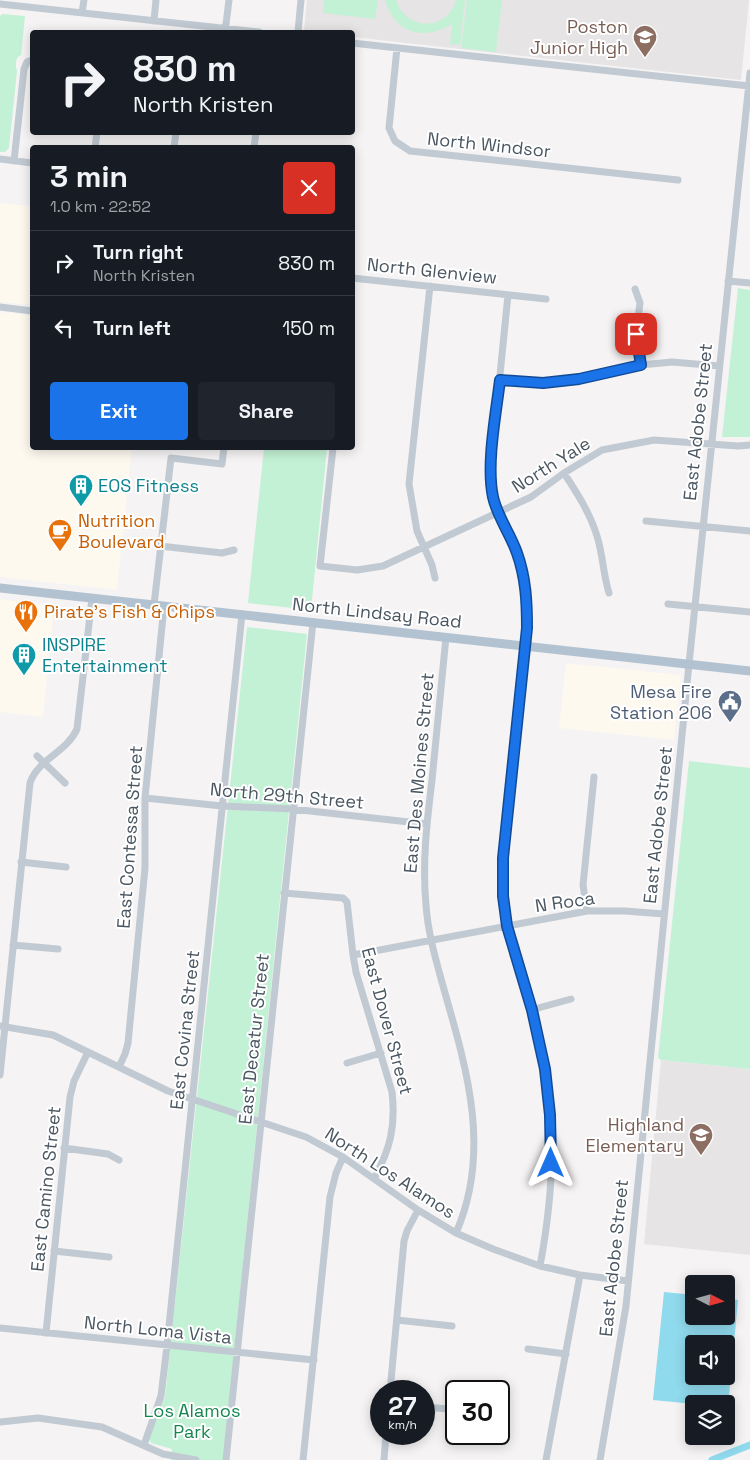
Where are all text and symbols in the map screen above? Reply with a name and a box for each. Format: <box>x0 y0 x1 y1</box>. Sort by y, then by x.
place label: Poston Junior High <box>530 15 628 59</box>
school or university icon: Poston Junior High <box>632 24 658 58</box>
text: 830 m <box>133 47 237 91</box>
icon: right <box>50 50 115 115</box>
text: North Kristen <box>133 90 273 118</box>
street label: North Windsor <box>426 127 552 162</box>
text: 3 min <box>50 157 128 196</box>
button: close <box>283 162 335 214</box>
text: 1.0 km · 22:52 <box>50 196 151 217</box>
text: Turn right <box>93 240 183 265</box>
icon: right <box>50 249 78 277</box>
text: 830 m <box>278 251 335 276</box>
street label: North Glenview <box>366 252 498 289</box>
text: North Kristen <box>93 265 195 286</box>
pin <box>615 313 657 355</box>
icon: left <box>50 314 78 342</box>
text: Turn left <box>93 316 171 341</box>
text: 150 m <box>282 316 335 341</box>
icon: arrive <box>622 320 650 348</box>
street label: East Adobe Street <box>678 342 717 502</box>
button: Exit <box>50 382 188 440</box>
button: Share <box>198 382 335 440</box>
street label: North Yale <box>507 431 594 498</box>
building icon: EOS Fitness <box>68 473 94 507</box>
place label: EOS Fitness <box>98 474 199 497</box>
place label: Nutrition Boulevard <box>78 509 165 553</box>
cafe icon: Nutrition Boulevard <box>47 518 73 552</box>
street label: North Lindsay Road <box>291 592 463 633</box>
restaurant icon: Pirate's Fish & Chips <box>13 599 39 633</box>
place label: Pirate's Fish & Chips <box>44 600 215 623</box>
place label: INSPIRE Entertainment <box>42 633 168 677</box>
building icon: INSPIRE Entertainment <box>11 642 37 676</box>
street label: East Des Moines Street <box>398 672 439 874</box>
place label: Mesa Fire Station 206 <box>610 680 712 724</box>
public building icon: Mesa Fire Station 206 <box>717 689 743 723</box>
street label: East Contessa Street <box>112 745 147 929</box>
street label: East Adobe Street <box>638 745 677 905</box>
street label: North 29th Street <box>209 777 365 814</box>
street label: N Roca <box>534 886 596 917</box>
street label: East Dover Street <box>357 945 418 1097</box>
street label: East Covina Street <box>165 949 204 1111</box>
street label: East Decatur Street <box>233 952 274 1125</box>
street label: East Camino Street <box>25 1105 66 1273</box>
place label: Highland Elementary <box>586 1113 684 1157</box>
street label: North Los Alamos <box>321 1122 460 1223</box>
school or university icon: Highland Elementary <box>688 1122 714 1156</box>
position arrow <box>524 1136 576 1188</box>
street label: East Adobe Street <box>594 1178 633 1338</box>
north arrow <box>685 1275 735 1325</box>
map controls <box>685 1275 735 1445</box>
street label: North Loma Vista <box>83 1310 233 1349</box>
button: sound <box>685 1335 735 1385</box>
speed limit sign: 30 <box>445 1380 510 1445</box>
text: 27 <box>388 1390 417 1422</box>
button: layers <box>685 1395 735 1445</box>
park label: Los Alamos Park <box>144 1399 240 1443</box>
text: km/h <box>388 1417 417 1433</box>

